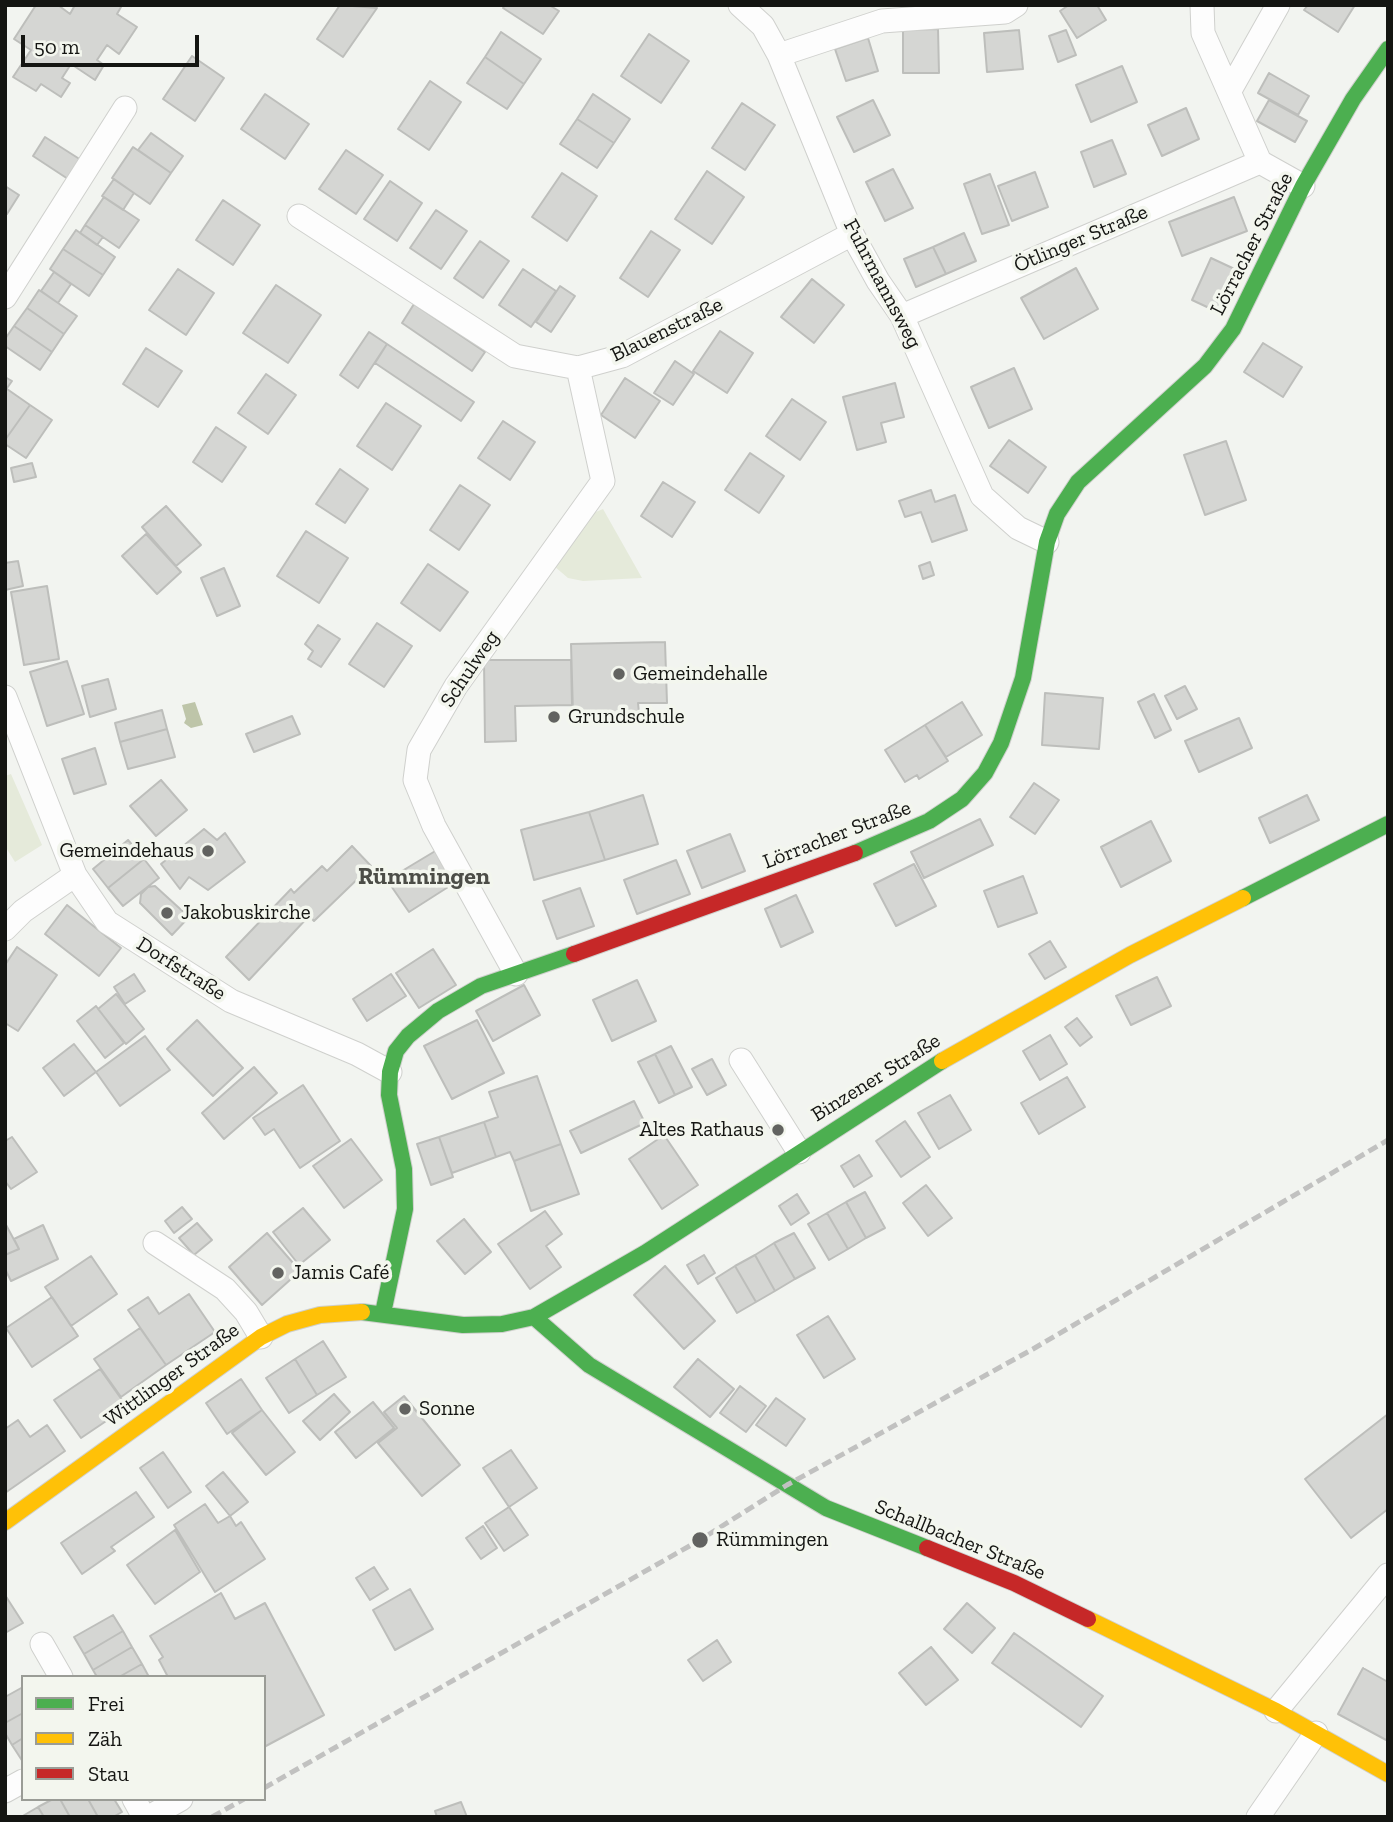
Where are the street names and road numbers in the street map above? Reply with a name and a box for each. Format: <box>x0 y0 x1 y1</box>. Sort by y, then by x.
street label: Lörracher Straße <box>1205 169 1299 319</box>
street label: Ötlinger Straße <box>1010 199 1152 279</box>
street label: Fuhrmannsweg <box>837 215 927 353</box>
street label: Blauenstraße <box>607 292 727 368</box>
street label: Schulweg <box>435 626 505 712</box>
street label: Lörracher Straße <box>759 795 915 875</box>
street label: Dorfstraße <box>132 932 230 1006</box>
street label: Binzener Straße <box>807 1028 945 1128</box>
street label: Wittlinger Straße <box>100 1318 244 1432</box>
street label: Schallbacher Straße <box>871 1494 1049 1586</box>

